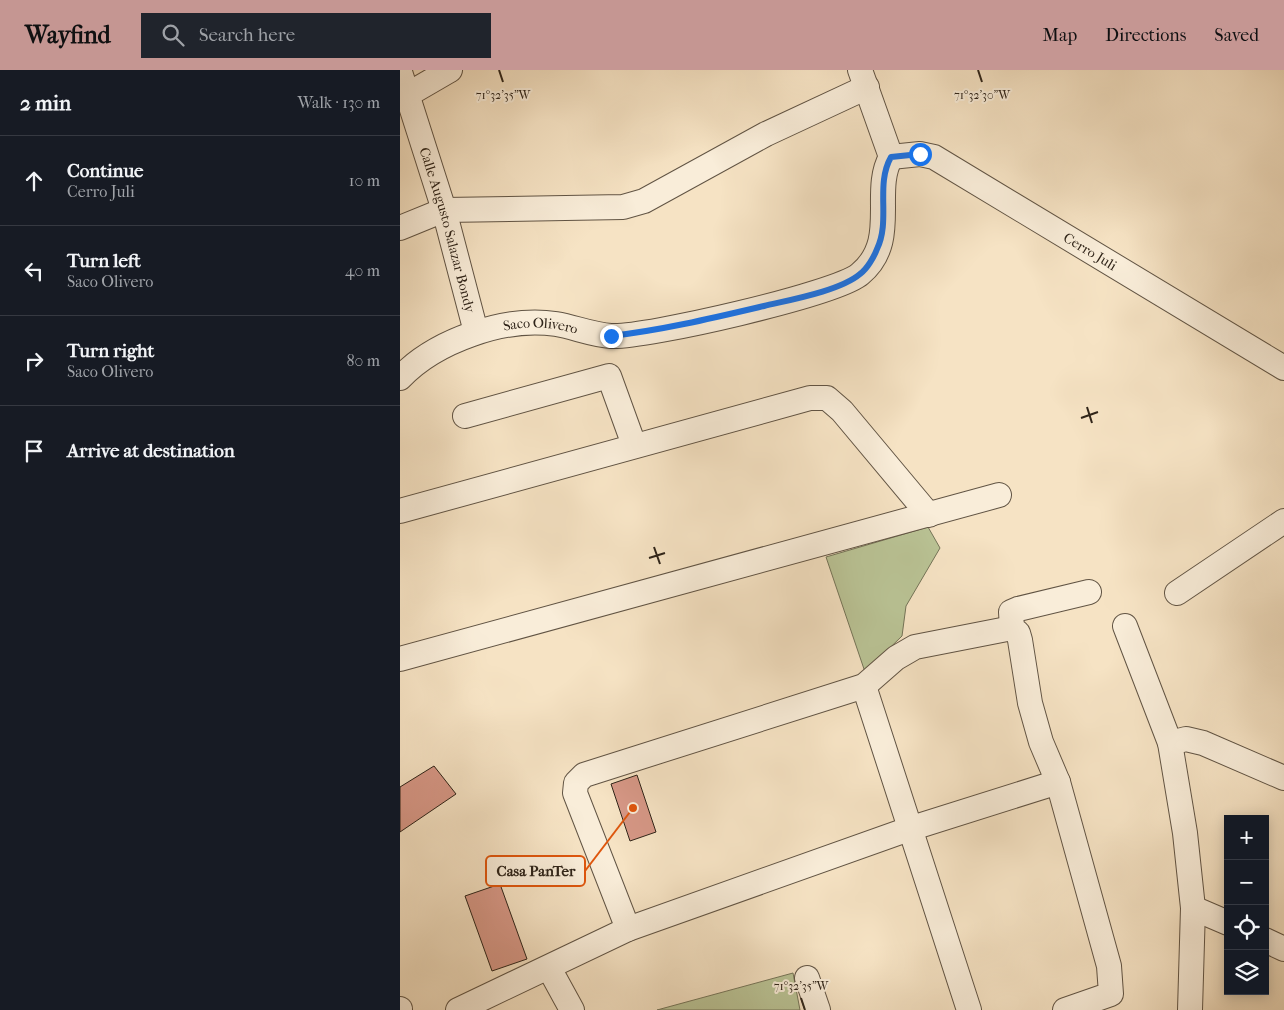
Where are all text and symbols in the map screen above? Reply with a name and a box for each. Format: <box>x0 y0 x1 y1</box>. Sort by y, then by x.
search box <box>141 13 491 58</box>
text: Wayfind <box>25 21 111 49</box>
icon: search <box>159 21 187 49</box>
text: Search here <box>199 24 295 46</box>
text: Map <box>1043 25 1077 46</box>
text: Directions <box>1105 25 1186 46</box>
text: Saved <box>1214 25 1259 46</box>
text: 71°32'35"W <box>476 88 532 102</box>
text: 71°32'30"W <box>954 88 1011 102</box>
text: 2 min <box>20 91 71 115</box>
text: Walk · 130 m <box>297 93 380 112</box>
route start <box>909 143 932 166</box>
street label: Calle Augusto Salazar Bondy <box>416 145 479 315</box>
text: Continue <box>67 160 143 182</box>
icon: ahead <box>20 167 48 195</box>
text: 10 m <box>349 171 380 190</box>
text: Cerro Juli <box>67 182 135 201</box>
street label: Cerro Juli <box>1061 229 1120 274</box>
text: Turn left <box>67 250 141 272</box>
icon: left <box>20 257 48 285</box>
text: 40 m <box>345 261 380 280</box>
text: Saco Olivero <box>67 272 153 291</box>
street label: Saco Olivero <box>502 314 580 337</box>
route end <box>600 325 623 348</box>
text: Turn right <box>67 340 154 362</box>
icon: right <box>20 347 48 375</box>
text: 80 m <box>346 351 380 370</box>
text: Saco Olivero <box>67 362 153 381</box>
icon: arrive <box>20 437 48 465</box>
text: Arrive at destination <box>67 440 235 462</box>
map controls <box>1224 815 1269 995</box>
button: + <box>1224 815 1269 860</box>
callout: Casa PanTer <box>486 856 585 886</box>
button: − <box>1224 860 1269 905</box>
text: Casa PanTer <box>497 862 576 880</box>
button: locate <box>1224 905 1269 950</box>
button: layers <box>1224 950 1269 995</box>
text: 71°32'35"W <box>774 979 830 993</box>

